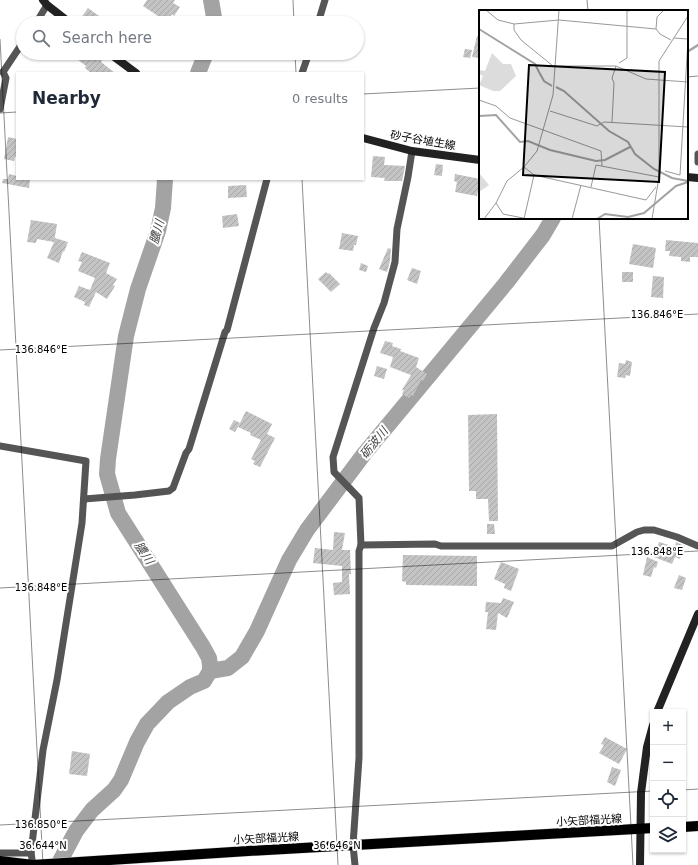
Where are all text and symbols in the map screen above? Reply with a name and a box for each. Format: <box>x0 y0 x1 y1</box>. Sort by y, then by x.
inset map <box>479 10 688 219</box>
search box <box>16 16 364 60</box>
icon: search <box>30 27 52 49</box>
text: Search here <box>62 29 152 47</box>
text: Nearby <box>32 88 101 108</box>
text: 0 results <box>292 91 348 106</box>
street label: 砂子谷埴生線 <box>389 128 457 153</box>
water label: 膿川 <box>147 217 168 245</box>
text: 136.846°E <box>631 309 683 320</box>
text: 136.846°E <box>15 344 67 355</box>
water label: 砺波川 <box>357 423 392 461</box>
water label: 膿川 <box>132 539 157 569</box>
text: 136.848°E <box>631 546 683 557</box>
text: 136.848°E <box>15 582 67 593</box>
map controls <box>650 709 686 853</box>
button: + <box>650 709 686 745</box>
button: − <box>650 745 686 781</box>
button: locate <box>650 781 686 817</box>
street label: 小矢部福光線 <box>556 812 622 829</box>
button: layers <box>650 817 686 853</box>
text: 136.850°E <box>15 819 67 830</box>
street label: 小矢部福光線 <box>233 830 299 847</box>
text: 36.644°N <box>19 840 67 851</box>
text: 36.646°N <box>313 840 361 851</box>

